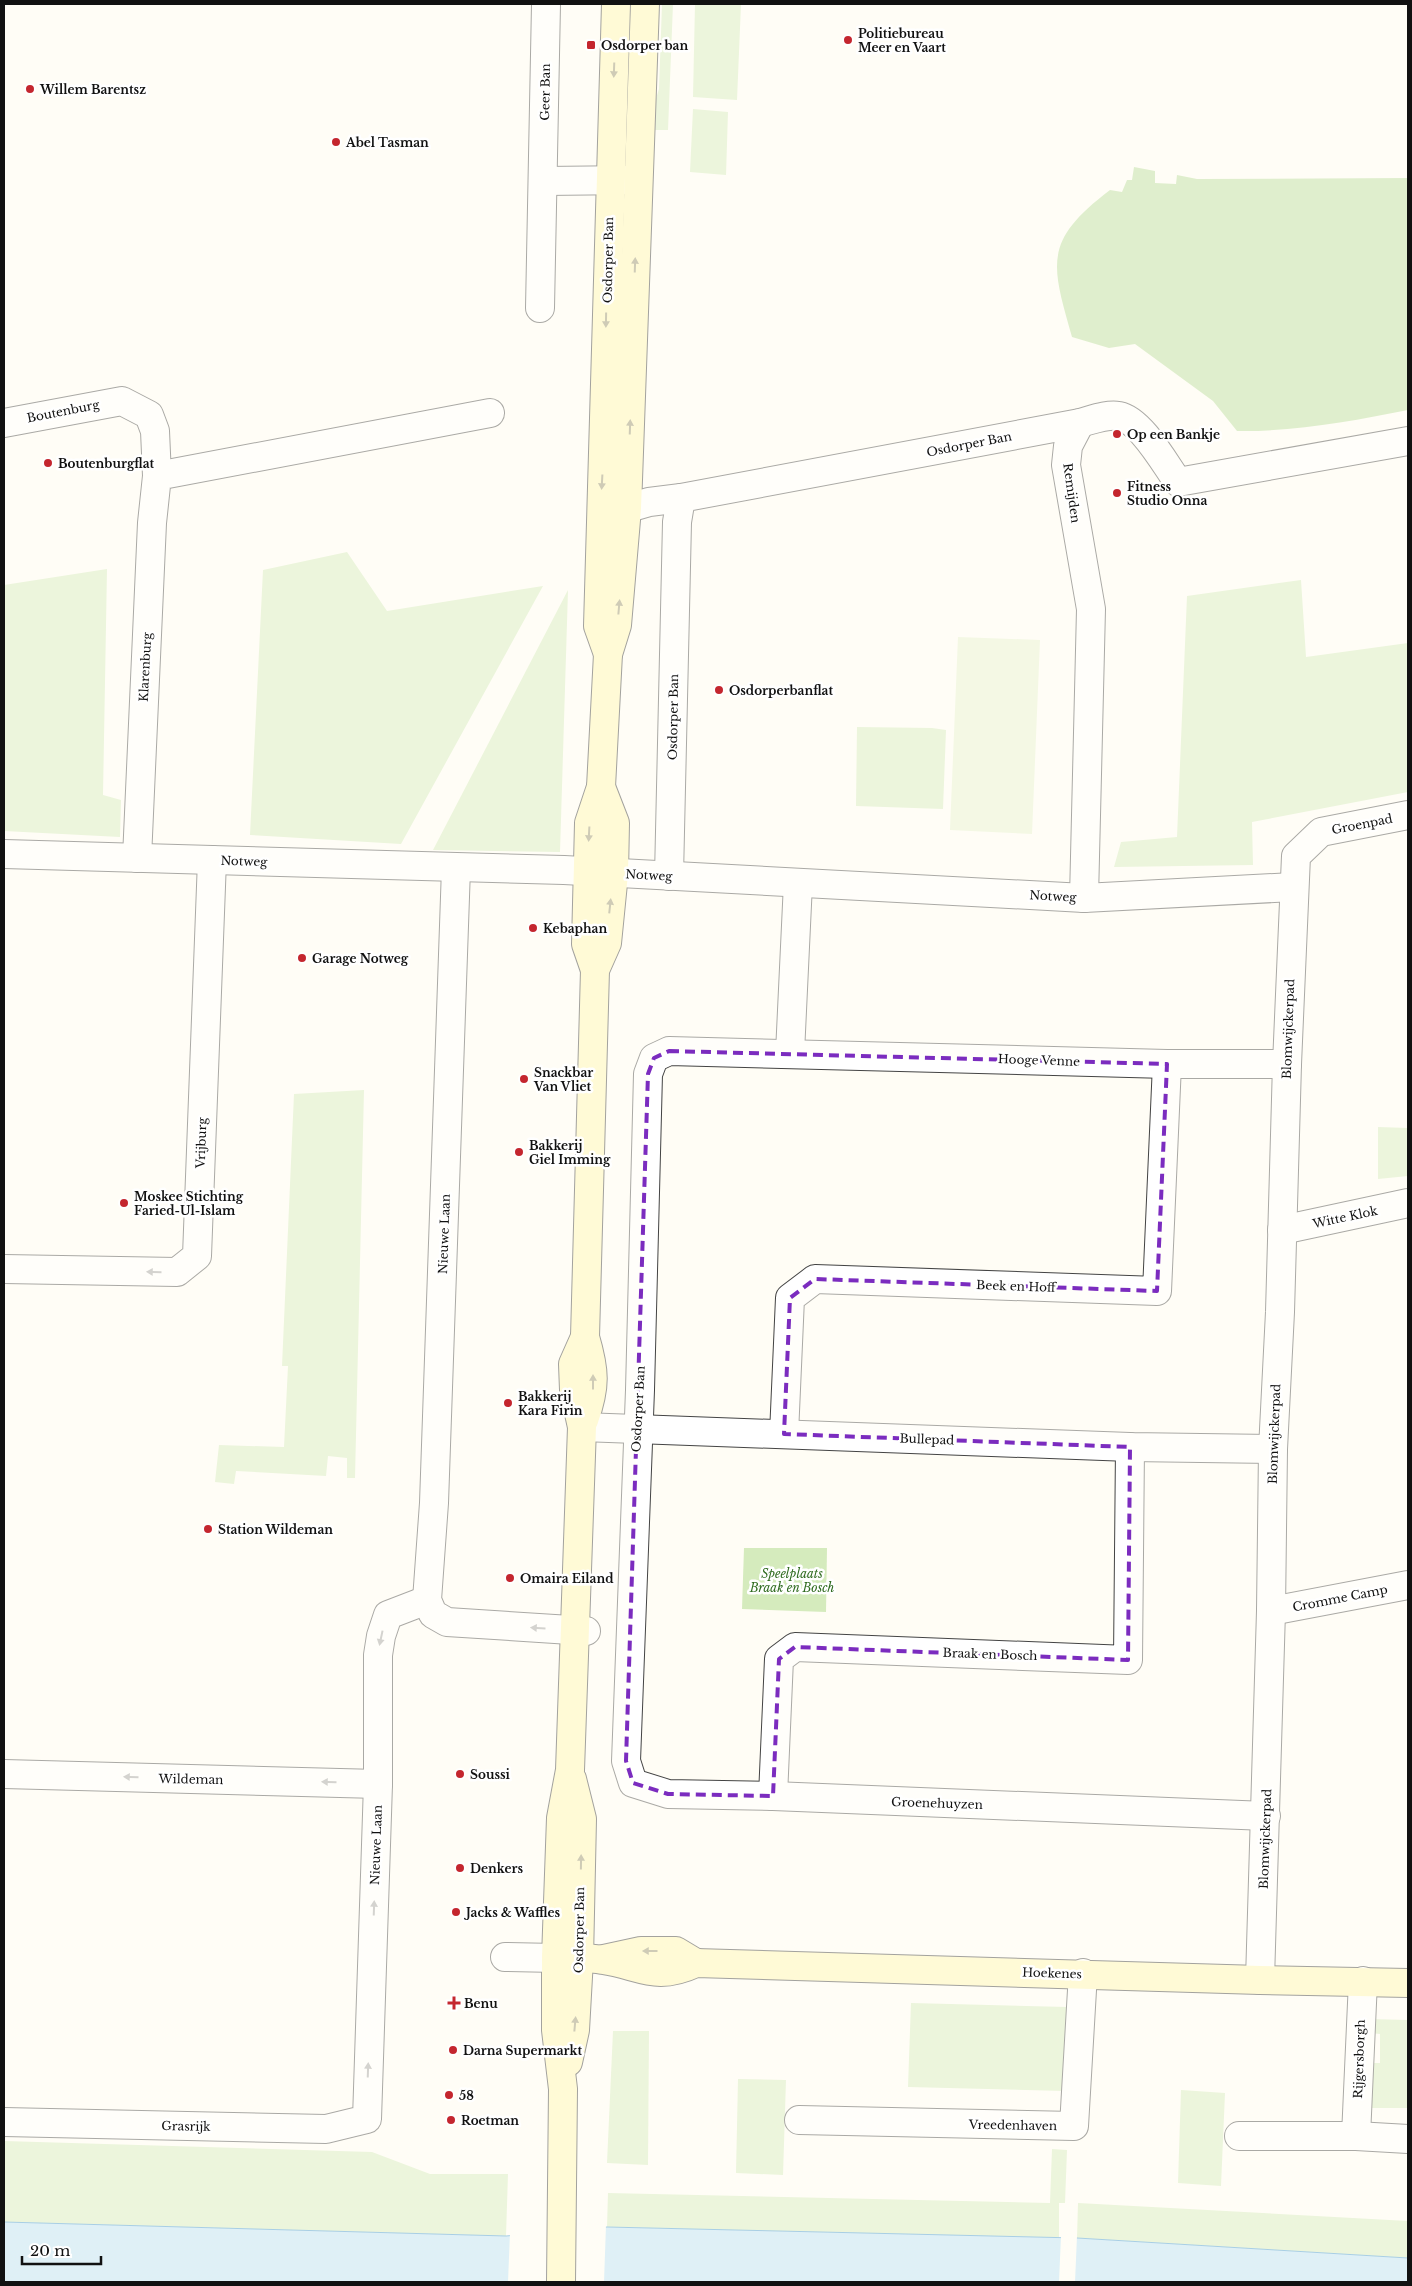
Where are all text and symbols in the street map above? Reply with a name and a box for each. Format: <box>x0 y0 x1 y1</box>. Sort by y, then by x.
place label: Politiebureau Meer en Vaart <box>858 26 946 55</box>
marker: Politiebureau Meer en Vaart <box>842 34 854 46</box>
place label: Osdorper ban <box>601 38 688 53</box>
marker: Osdorper ban <box>585 39 597 51</box>
one-way arrow <box>609 62 617 78</box>
street label: Geer Ban <box>537 63 553 121</box>
place label: Willem Barentsz <box>39 82 146 97</box>
marker: Willem Barentsz <box>24 83 36 95</box>
place label: Abel Tasman <box>345 135 429 150</box>
marker: Abel Tasman <box>330 136 342 148</box>
street label: Osdorper Ban <box>600 217 616 303</box>
one-way arrow <box>631 256 639 272</box>
one-way arrow <box>602 312 610 328</box>
street label: Boutenburg <box>25 396 101 425</box>
one-way arrow <box>626 419 634 435</box>
place label: Op een Bankje <box>1127 427 1220 442</box>
street label: Osdorper Ban <box>925 428 1013 460</box>
marker: Op een Bankje <box>1111 428 1123 440</box>
place label: Boutenburgflat <box>58 456 155 471</box>
marker: Boutenburgflat <box>42 457 54 469</box>
street label: Remijden <box>1060 462 1084 524</box>
one-way arrow <box>597 475 605 491</box>
place label: Fitness Studio Onna <box>1127 479 1208 508</box>
marker: Fitness Studio Onna <box>1111 487 1123 499</box>
one-way arrow <box>615 598 623 614</box>
street label: Klarenburg <box>136 631 154 702</box>
street label: Osdorper Ban <box>665 674 681 760</box>
place label: Osdorperbanflat <box>729 683 834 698</box>
marker: Osdorperbanflat <box>713 684 725 696</box>
street label: Groenpad <box>1330 811 1394 837</box>
one-way arrow <box>584 826 592 842</box>
street label: Notweg <box>220 853 269 869</box>
street label: Notweg <box>625 866 674 884</box>
street label: Notweg <box>1029 887 1078 905</box>
one-way arrow <box>606 898 614 914</box>
place label: Kebaphan <box>543 921 607 936</box>
marker: Kebaphan <box>527 922 539 934</box>
place label: Garage Notweg <box>312 951 409 966</box>
marker: Garage Notweg <box>296 952 308 964</box>
street label: Blomwijckerpad <box>1279 979 1297 1079</box>
street label: Hooge Venne <box>998 1051 1080 1069</box>
place label: Snackbar Van Vliet <box>533 1065 593 1094</box>
marker: Snackbar Van Vliet <box>518 1073 530 1085</box>
street label: Vrijburg <box>193 1116 209 1170</box>
place label: Bakkerij Giel Imming <box>529 1138 611 1167</box>
marker: Bakkerij Giel Imming <box>513 1146 525 1158</box>
place label: Moskee Stichting Faried-Ul-Islam <box>134 1189 244 1218</box>
street label: Nieuwe Laan <box>435 1194 453 1274</box>
marker: Moskee Stichting Faried-Ul-Islam <box>118 1197 130 1209</box>
street label: Witte Klok <box>1310 1203 1379 1231</box>
one-way arrow <box>146 1268 162 1276</box>
street label: Beek en Hoff <box>976 1277 1057 1295</box>
street label: Osdorper Ban <box>628 1365 648 1453</box>
one-way arrow <box>589 1374 597 1390</box>
street label: Blomwijckerpad <box>1265 1384 1283 1484</box>
place label: Bakkerij Kara Firin <box>518 1389 583 1418</box>
marker: Bakkerij Kara Firin <box>502 1397 514 1409</box>
street label: Bullepad <box>899 1431 955 1447</box>
place label: Station Wildeman <box>218 1522 333 1537</box>
marker: Station Wildeman <box>202 1523 214 1535</box>
park label: Speelplaats Braak en Bosch <box>749 1566 835 1595</box>
place label: Omaira Eiland <box>520 1571 614 1586</box>
marker: Omaira Eiland <box>504 1572 516 1584</box>
street label: Cromme Camp <box>1291 1581 1389 1615</box>
one-way arrow <box>529 1624 545 1632</box>
one-way arrow <box>377 1630 385 1645</box>
street label: Braak en Bosch <box>942 1645 1038 1663</box>
place label: Soussi <box>470 1767 511 1782</box>
marker: Soussi <box>454 1768 466 1780</box>
street label: Wildeman <box>157 1771 224 1787</box>
one-way arrow <box>123 1773 139 1781</box>
one-way arrow <box>321 1778 337 1786</box>
street label: Blomwijckerpad <box>1256 1789 1274 1889</box>
street label: Groenehuyzen <box>891 1794 983 1812</box>
street label: Nieuwe Laan <box>367 1805 385 1885</box>
one-way arrow <box>577 1854 585 1870</box>
place label: Denkers <box>470 1861 523 1876</box>
marker: Denkers <box>454 1862 466 1874</box>
street label: Osdorper Ban <box>571 1887 587 1973</box>
one-way arrow <box>370 1900 378 1916</box>
place label: Jacks & Waffles <box>463 1905 561 1920</box>
marker: Jacks & Waffles <box>450 1906 462 1918</box>
one-way arrow <box>642 1947 658 1955</box>
street label: Hoekenes <box>1022 1964 1082 1982</box>
place label: Benu <box>464 1996 498 2011</box>
marker: Benu <box>448 1997 460 2009</box>
one-way arrow <box>571 2016 579 2032</box>
street label: Rijgersborgh <box>1350 2019 1368 2099</box>
place label: Darna Supermarkt <box>463 2043 582 2058</box>
marker: Darna Supermarkt <box>447 2044 459 2056</box>
one-way arrow <box>365 2062 373 2078</box>
place label: 58 <box>459 2088 474 2103</box>
marker: 58 <box>443 2089 455 2101</box>
place label: Roetman <box>461 2113 519 2128</box>
marker: Roetman <box>445 2114 457 2126</box>
street label: Vreedenhaven <box>968 2117 1057 2133</box>
street label: Grasrijk <box>161 2118 211 2134</box>
scale bar <box>22 2234 101 2266</box>
text: 20 m <box>30 2241 70 2260</box>

